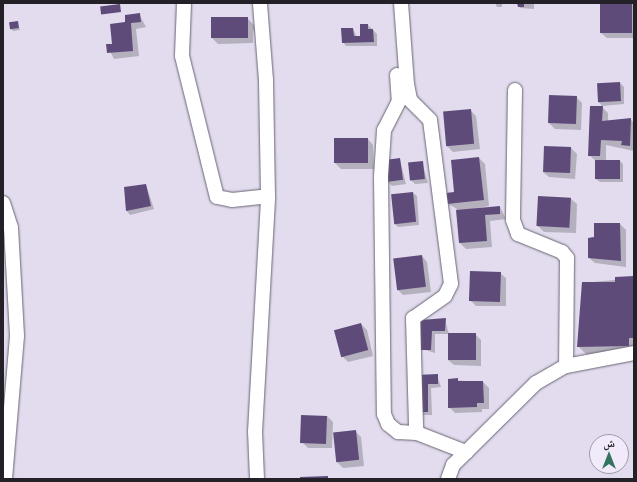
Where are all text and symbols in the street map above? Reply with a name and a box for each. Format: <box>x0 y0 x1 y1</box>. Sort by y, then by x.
north arrow <box>589 434 629 474</box>
text: ش <box>603 436 615 449</box>

